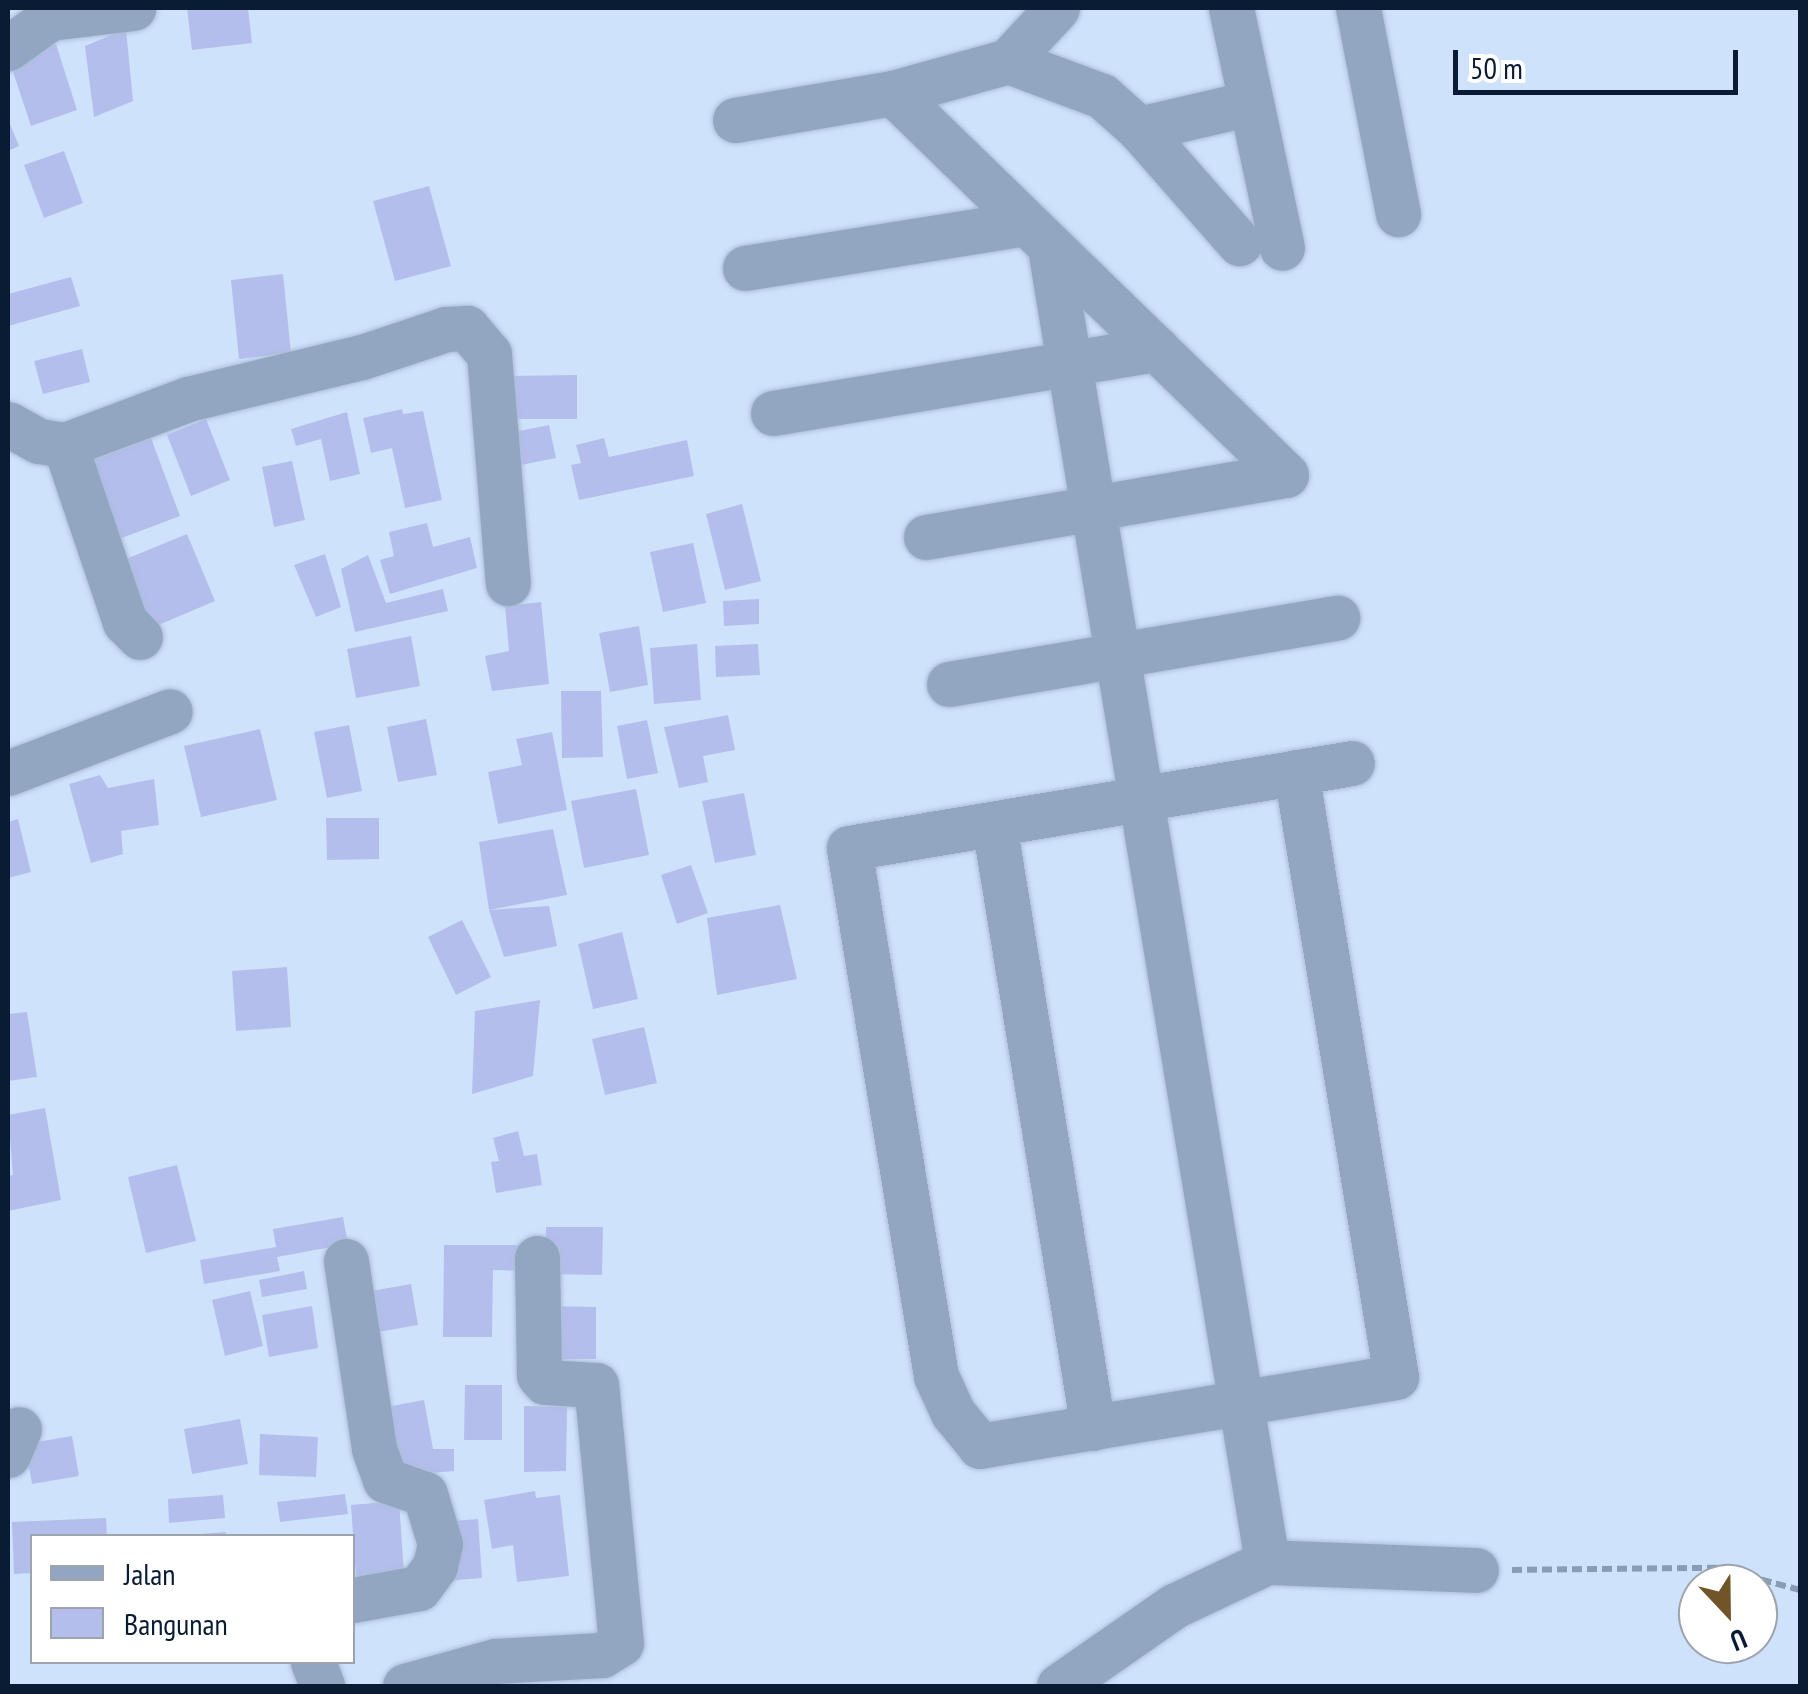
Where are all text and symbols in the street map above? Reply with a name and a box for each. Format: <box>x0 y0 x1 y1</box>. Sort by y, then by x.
scale bar <box>1458 30 1743 92</box>
text: 50 m <box>1470 48 1523 87</box>
legend <box>30 1534 355 1664</box>
text: Jalan <box>124 1554 175 1593</box>
north arrow <box>1678 1564 1778 1664</box>
text: Bangunan <box>124 1604 228 1643</box>
text: U <box>1725 1621 1752 1660</box>

